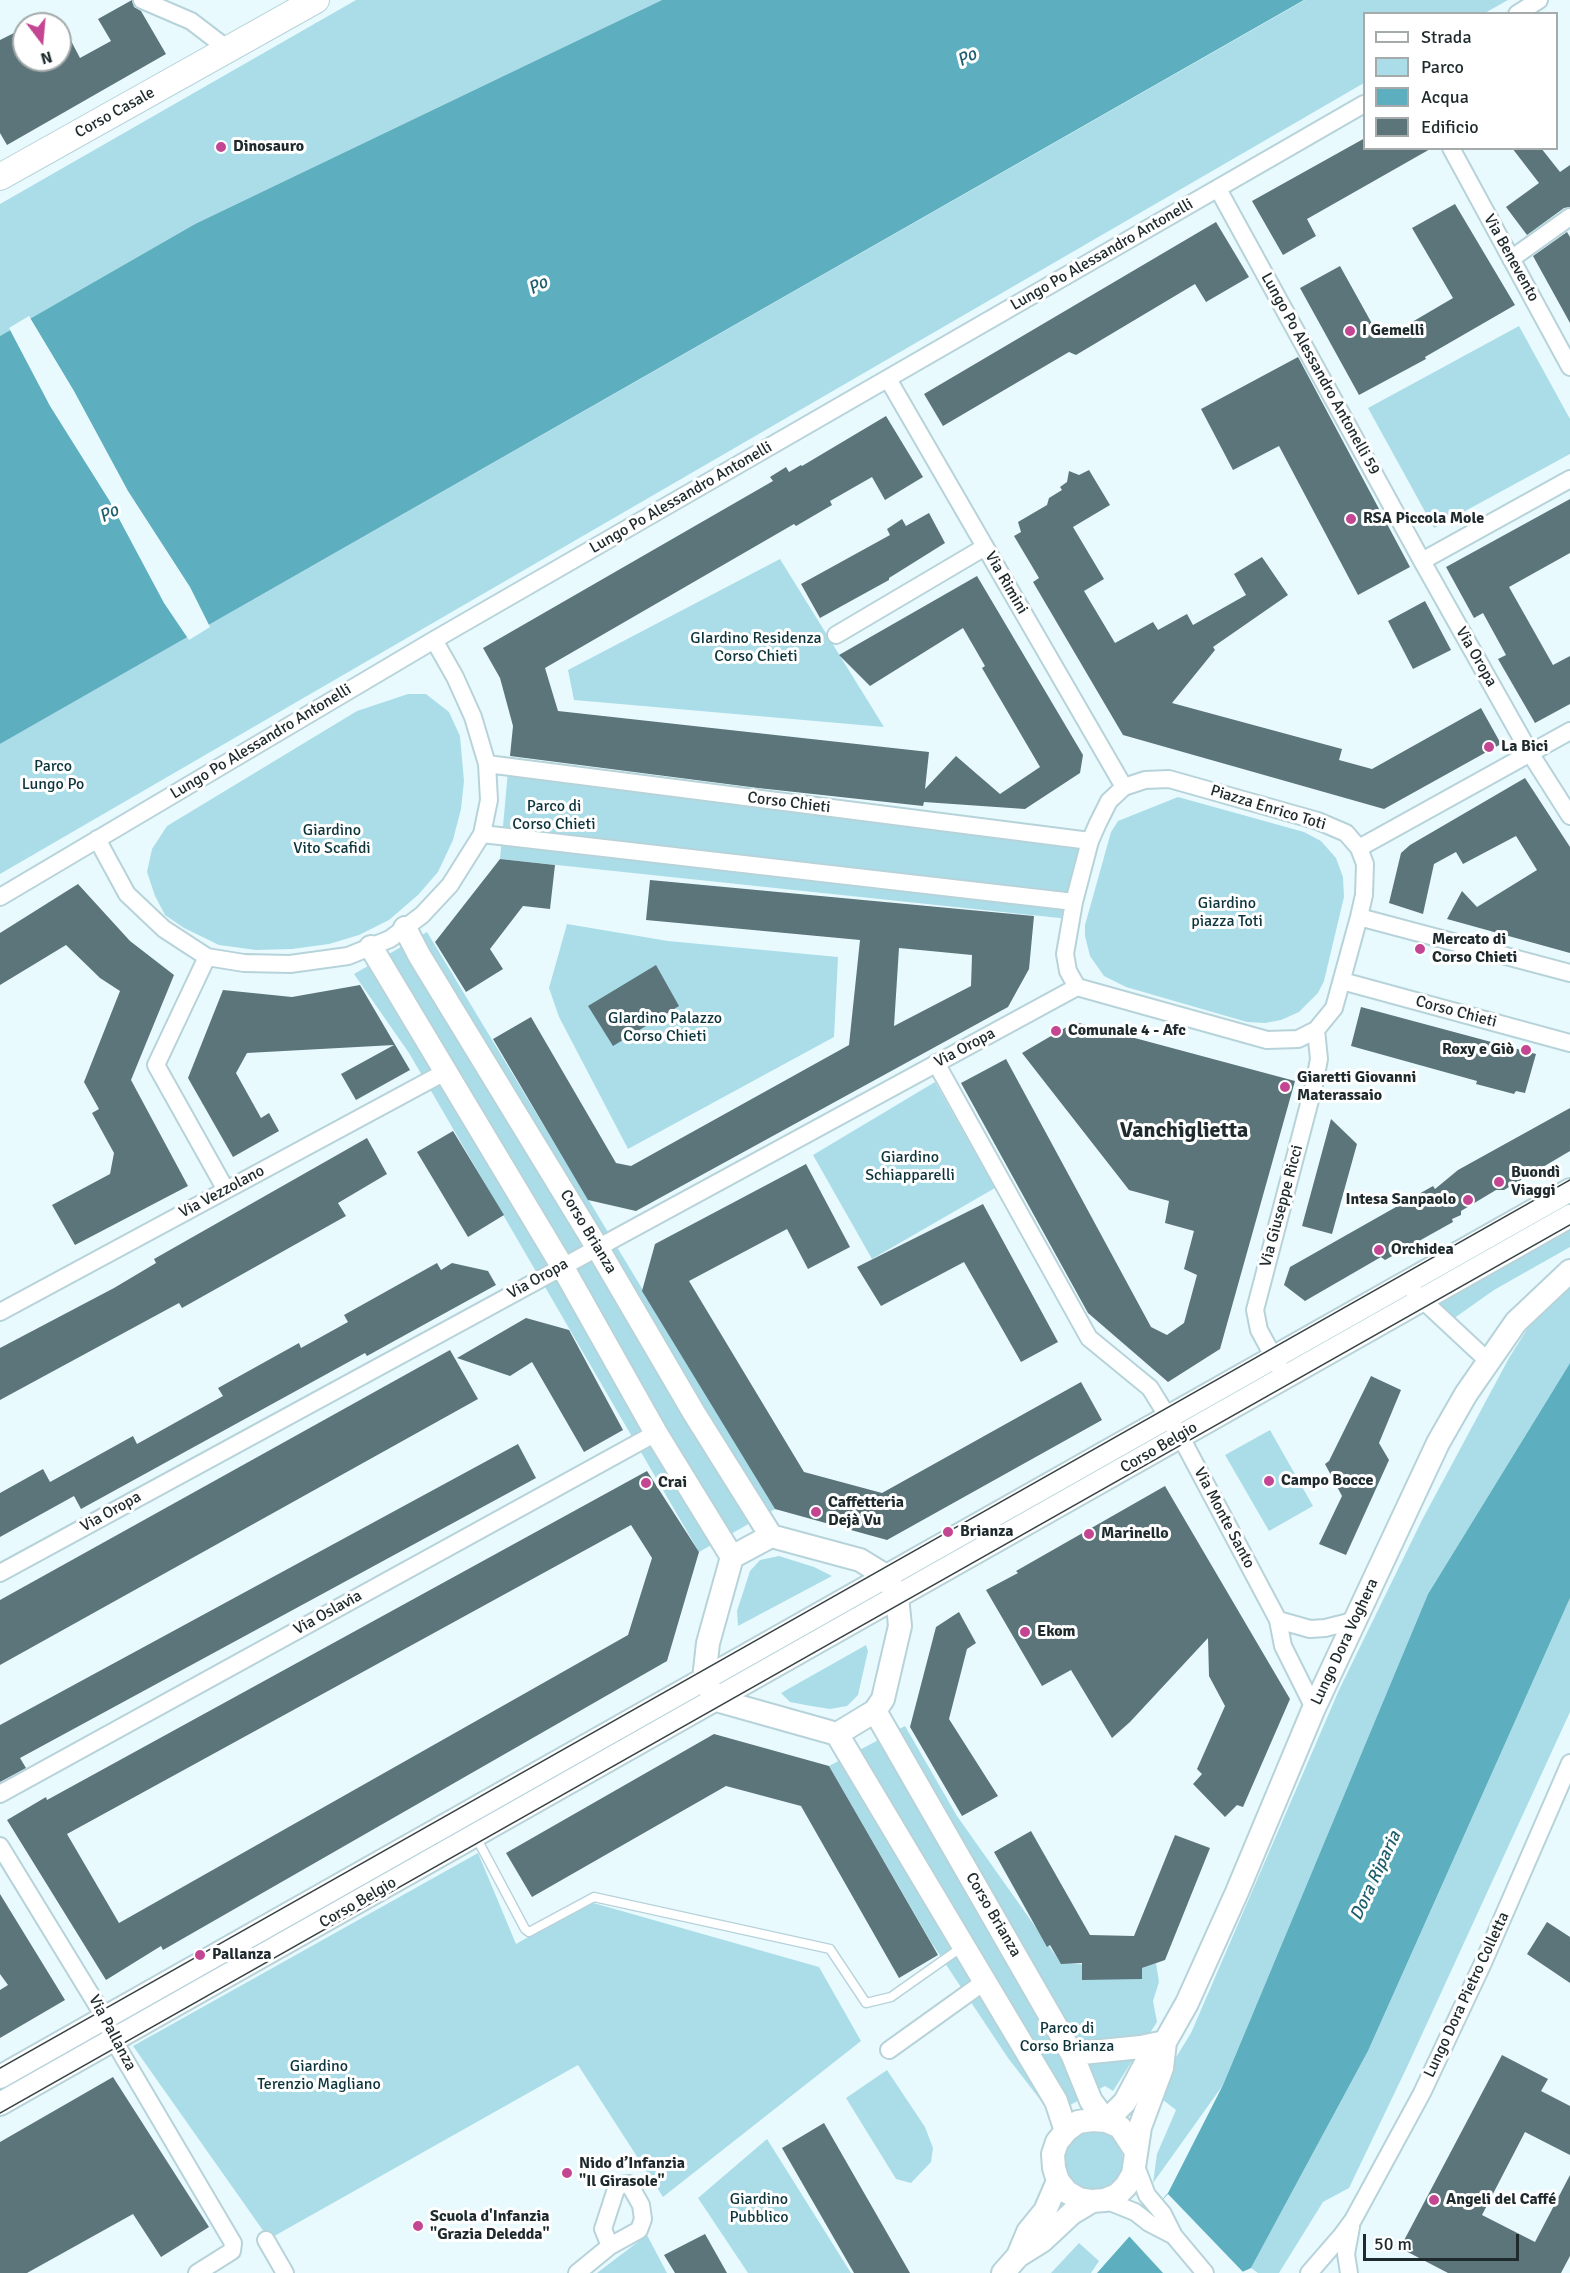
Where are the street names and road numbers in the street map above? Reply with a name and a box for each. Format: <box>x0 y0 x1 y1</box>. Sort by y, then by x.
street label: Corso Casale <box>72 83 158 143</box>
street label: Lungo Po Alessandro Antonelli <box>1007 195 1197 315</box>
street label: Via Benevento <box>1479 211 1543 305</box>
street label: Lungo Po Alessandro Antonelli 59 <box>1256 269 1384 479</box>
street label: Lungo Po Alessandro Antonelli <box>586 438 776 558</box>
street label: Via Rimini <box>980 548 1032 618</box>
street label: Via Oropa <box>1451 624 1501 690</box>
street label: Lungo Po Alessandro Antonelli <box>167 680 355 804</box>
street label: Piazza Enrico Toti <box>1208 781 1328 835</box>
street label: Corso Chieti <box>746 788 832 818</box>
street label: Corso Chieti <box>1413 992 1499 1032</box>
street label: Via Oropa <box>931 1024 999 1072</box>
street label: Via Giuseppe Ricci <box>1256 1143 1308 1269</box>
street label: Via Vezzolano <box>176 1162 268 1222</box>
street label: Corso Brianza <box>555 1186 621 1278</box>
street label: Via Oropa <box>504 1255 572 1303</box>
street label: Corso Belgio <box>1117 1418 1201 1478</box>
street label: Via Monte Santo <box>1189 1464 1259 1572</box>
street label: Via Oropa <box>77 1488 145 1536</box>
street label: Lungo Dora Voghera <box>1307 1576 1383 1708</box>
street label: Via Oslavia <box>291 1586 365 1640</box>
street label: Corso Brianza <box>961 1869 1025 1961</box>
street label: Corso Belgio <box>316 1873 400 1933</box>
street label: Lungo Dora Pietro Colletta <box>1420 1909 1514 2081</box>
street label: Via Pallanza <box>84 1992 140 2074</box>

